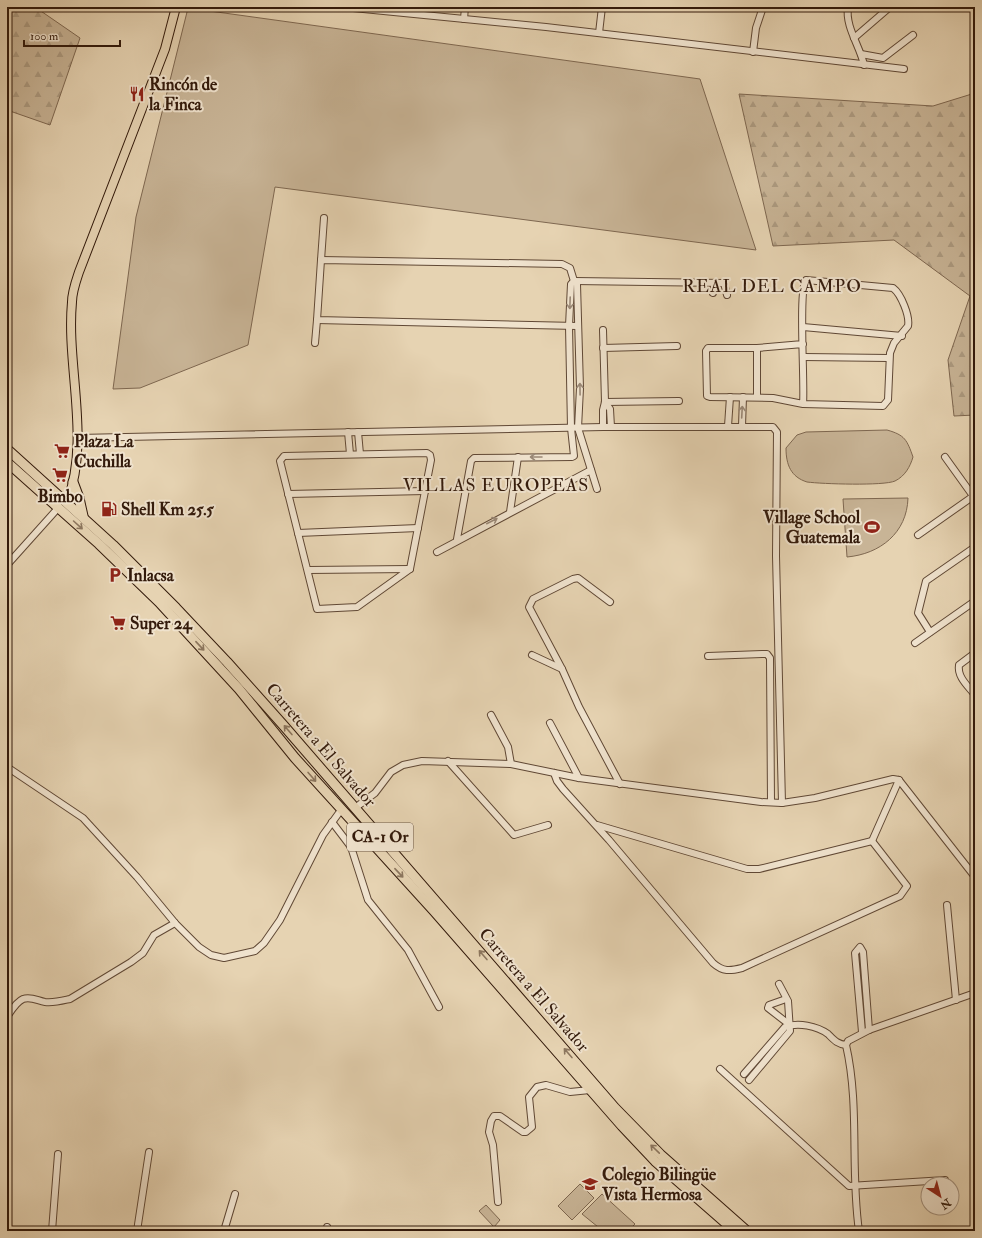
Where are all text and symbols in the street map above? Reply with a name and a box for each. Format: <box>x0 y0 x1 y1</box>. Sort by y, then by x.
scale bar <box>24 22 120 48</box>
text: 100 m <box>30 29 59 44</box>
place label: Rincón de la Finca <box>148 74 218 115</box>
restaurant icon: Rincón de la Finca <box>128 85 146 103</box>
district label: REAL DEL CAMPO <box>682 275 862 298</box>
one-way arrow <box>567 296 574 309</box>
one-way arrow <box>576 383 584 396</box>
one-way arrow <box>739 406 746 419</box>
place label: Plaza La Cuchilla <box>74 431 134 472</box>
supermarket icon: Plaza La Cuchilla <box>53 442 71 460</box>
one-way arrow <box>530 453 543 461</box>
supermarket icon: Bimbo <box>51 466 69 484</box>
district label: VILLAS EUROPEAS <box>403 474 589 497</box>
place label: Bimbo <box>37 486 83 507</box>
place label: Shell Km 25.5 <box>121 499 214 520</box>
fuel station icon: Shell Km 25.5 <box>100 500 118 518</box>
place label: Village School Guatemala <box>762 507 861 548</box>
one-way arrow <box>486 517 498 524</box>
sports icon: Village School Guatemala <box>863 518 881 536</box>
one-way arrow <box>73 520 83 530</box>
place label: Inlacsa <box>127 565 175 586</box>
parking icon: Inlacsa <box>106 566 124 584</box>
place label: Super 24 <box>130 613 193 635</box>
supermarket icon: Super 24 <box>109 614 127 632</box>
one-way arrow <box>195 641 205 651</box>
street label: Carretera a El Salvador <box>262 679 381 812</box>
one-way arrow <box>283 725 292 735</box>
one-way arrow <box>307 771 316 782</box>
road number: CA-1 Or <box>347 823 413 851</box>
one-way arrow <box>394 868 404 878</box>
street label: Carretera a El Salvador <box>475 924 594 1057</box>
one-way arrow <box>479 950 488 960</box>
one-way arrow <box>564 1048 573 1059</box>
one-way arrow <box>650 1145 660 1154</box>
place label: Colegio Bilingüe Vista Hermosa <box>601 1164 717 1205</box>
school or university icon: Colegio Bilingüe Vista Hermosa <box>581 1175 599 1193</box>
north arrow <box>920 1176 960 1216</box>
text: N <box>937 1195 954 1213</box>

